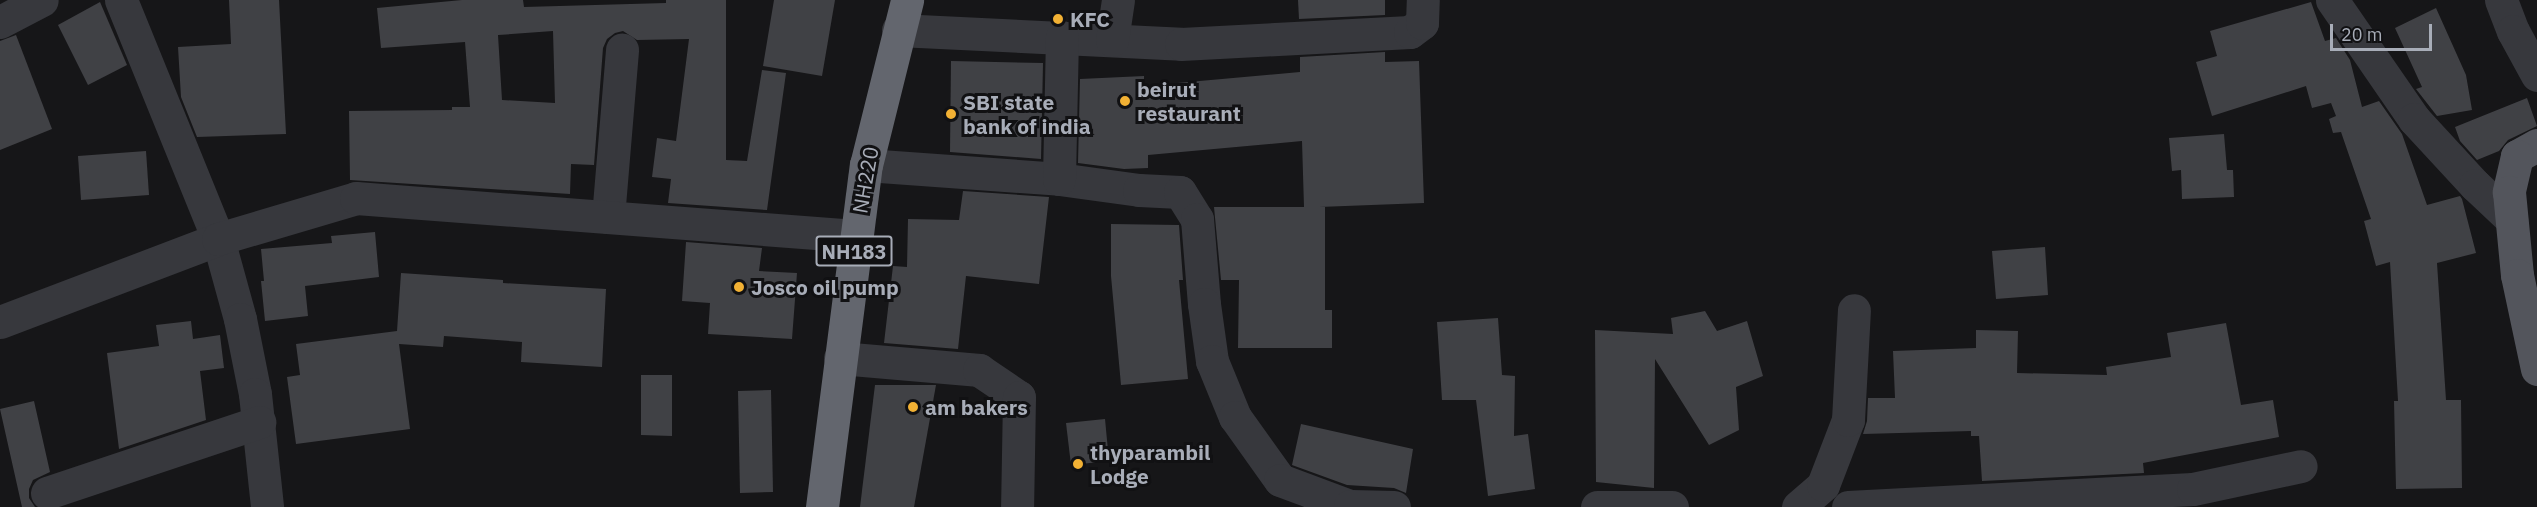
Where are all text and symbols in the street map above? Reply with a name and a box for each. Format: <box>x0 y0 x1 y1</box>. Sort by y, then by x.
place label: KFC <box>1070 6 1110 32</box>
marker: KFC <box>1051 12 1065 26</box>
scale bar <box>2333 12 2435 50</box>
text: 20 m <box>2341 23 2383 46</box>
place label: beirut restaurant <box>1137 76 1241 126</box>
place label: SBI state bank of india <box>963 89 1091 139</box>
marker: beirut restaurant <box>1118 94 1132 108</box>
marker: SBI state bank of india <box>944 107 958 121</box>
street label: NH220 <box>847 145 883 215</box>
road number: NH183 <box>815 234 893 268</box>
place label: Josco oil pump <box>751 274 899 300</box>
marker: Josco oil pump <box>732 280 746 294</box>
place label: am bakers <box>925 394 1028 420</box>
marker: am bakers <box>906 400 920 414</box>
place label: thyparambil Lodge <box>1090 439 1210 489</box>
marker: thyparambil Lodge <box>1071 457 1085 471</box>

